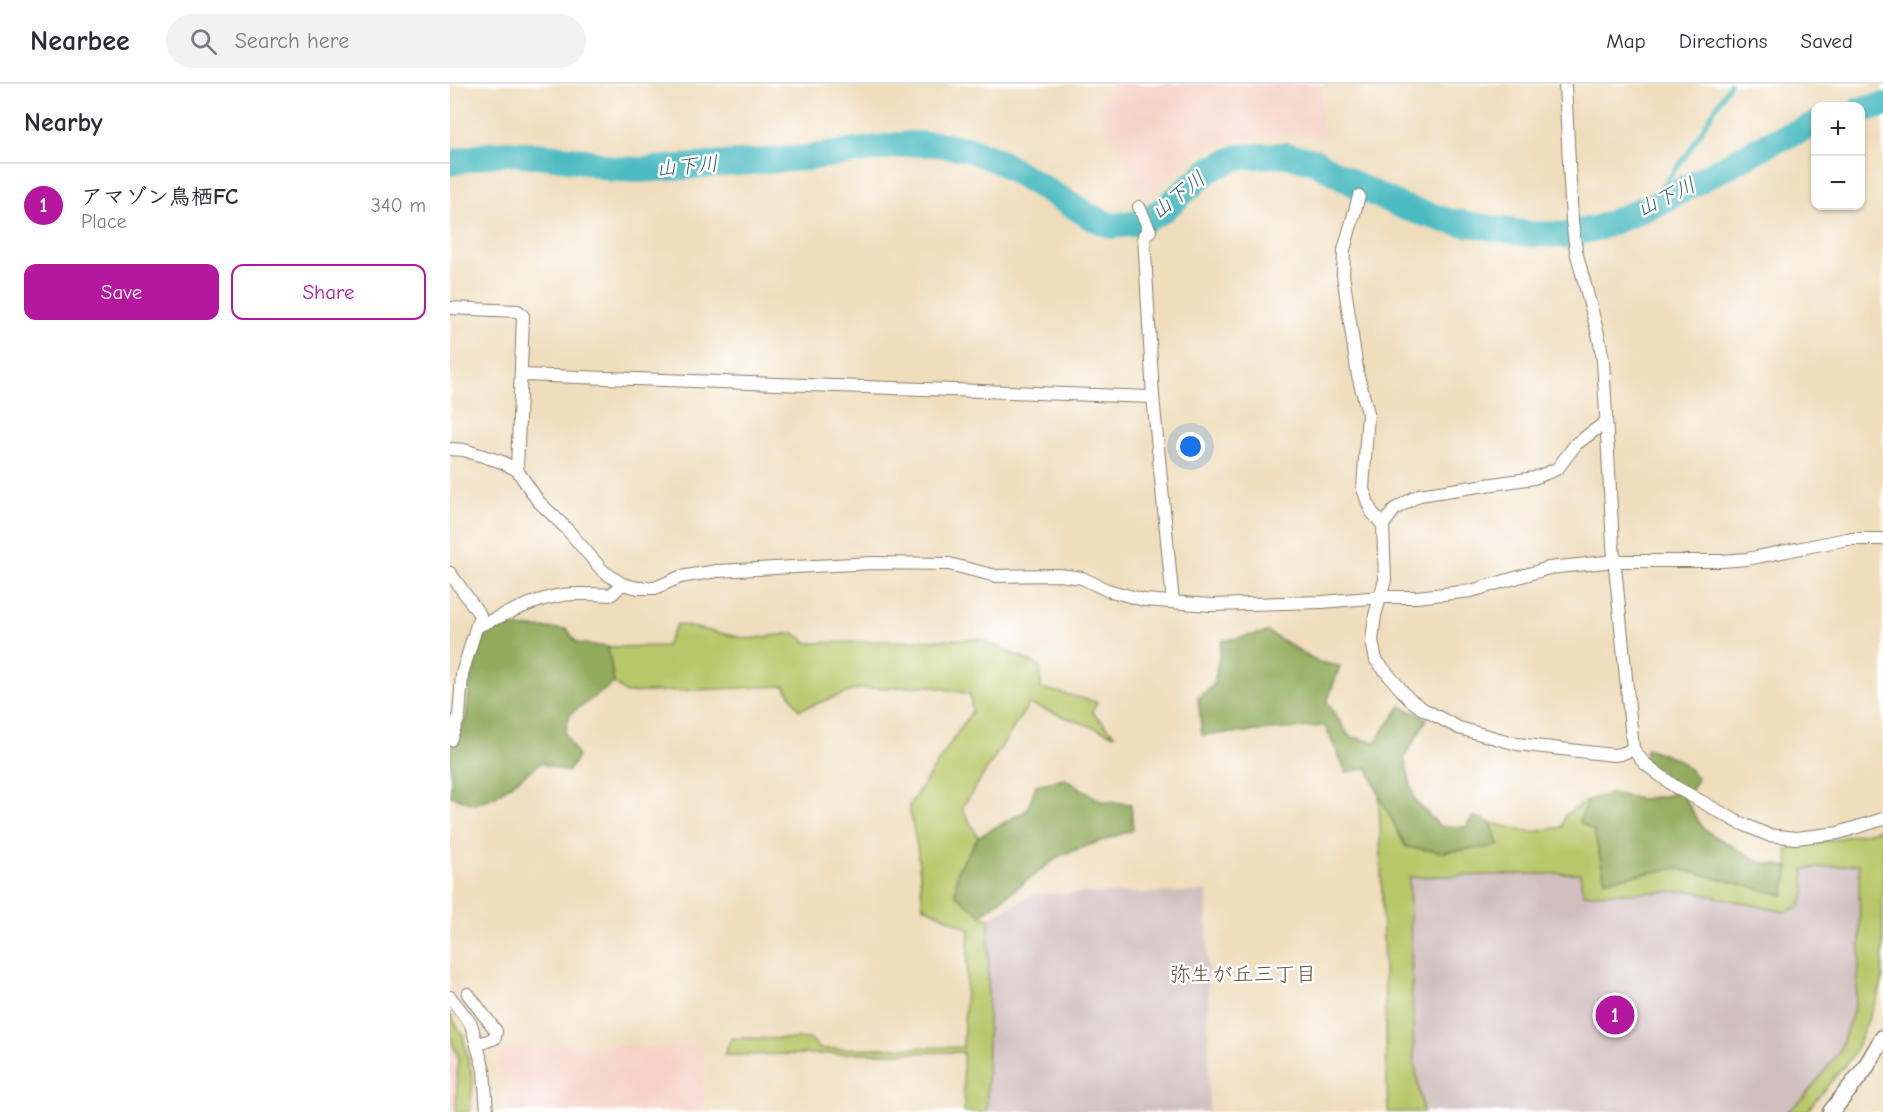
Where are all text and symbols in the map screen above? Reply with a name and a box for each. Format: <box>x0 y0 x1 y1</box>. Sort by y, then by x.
search box <box>166 14 586 68</box>
text: Nearbee <box>30 25 130 57</box>
icon: search <box>187 25 220 58</box>
text: Search here <box>235 28 349 54</box>
text: Map <box>1606 29 1646 53</box>
text: Directions <box>1679 29 1768 53</box>
text: Saved <box>1801 29 1853 53</box>
map controls <box>1811 102 1865 210</box>
button: + <box>1811 102 1865 156</box>
text: Nearby <box>24 108 103 138</box>
water label: 山下川 <box>655 151 719 181</box>
button: − <box>1811 156 1865 210</box>
water label: 山下川 <box>1146 166 1210 224</box>
water label: 山下川 <box>1632 172 1700 222</box>
text: アマゾン鳥栖FC <box>81 184 238 210</box>
text: 1 <box>40 194 47 217</box>
text: 340 m <box>371 194 426 217</box>
text: Place <box>81 210 127 233</box>
button: Save <box>24 264 219 320</box>
button: Share <box>231 264 426 320</box>
your location <box>1176 432 1205 461</box>
district label: 弥生が丘三丁目 <box>1170 962 1317 986</box>
pin: 1 <box>1596 992 1634 1038</box>

